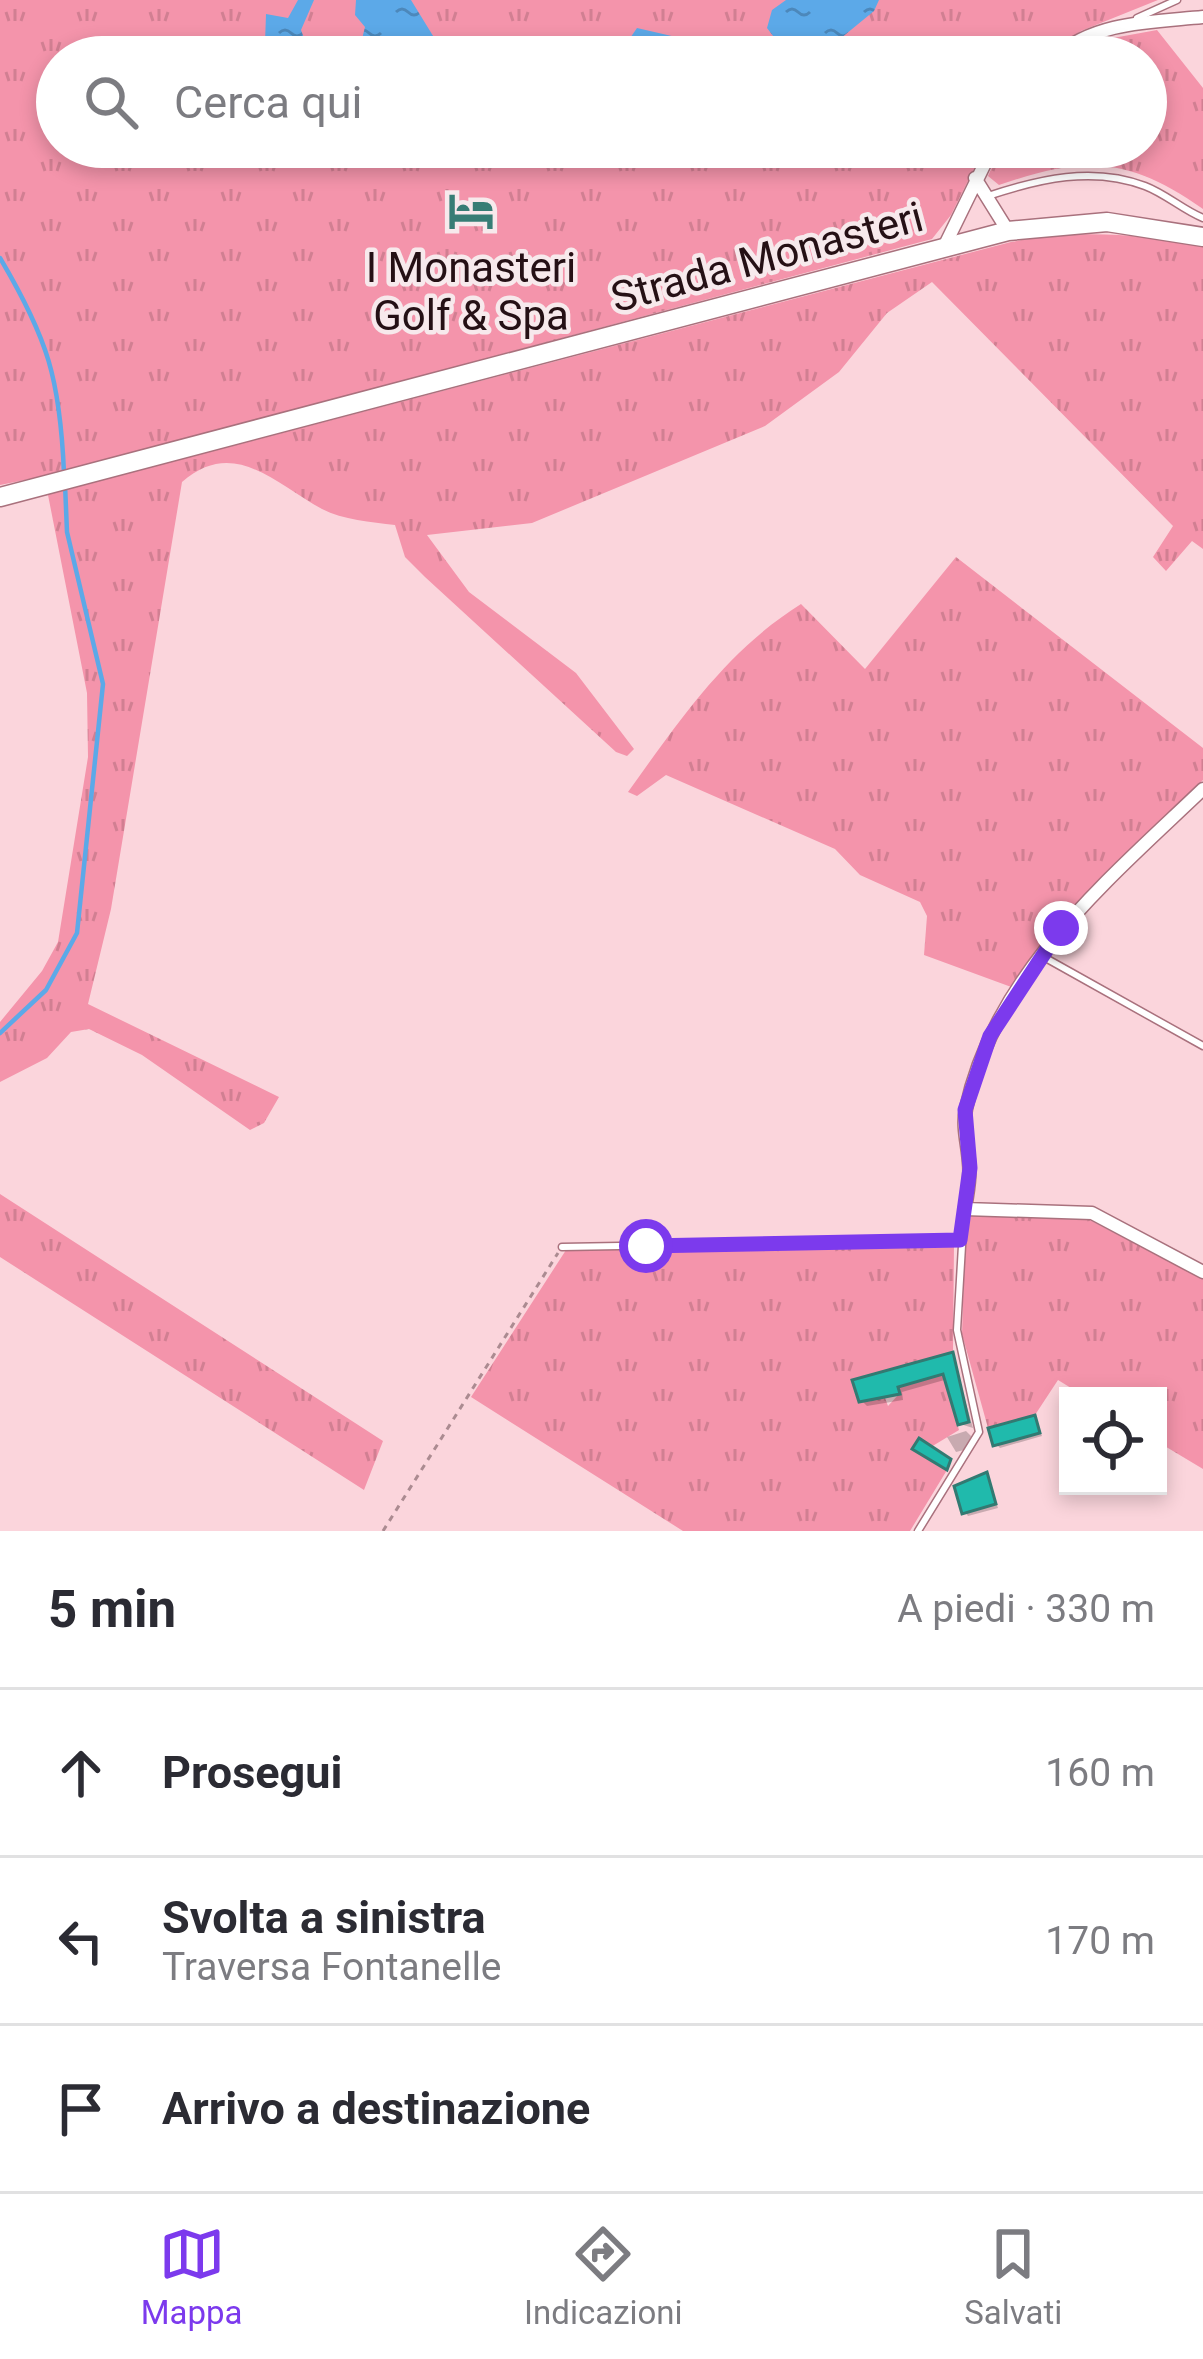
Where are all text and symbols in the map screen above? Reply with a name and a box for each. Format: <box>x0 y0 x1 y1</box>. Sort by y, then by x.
search box <box>36 36 1167 168</box>
icon: search <box>78 69 144 135</box>
text: Cerca qui <box>174 76 363 129</box>
hotel icon: I Monasteri Golf & Spa <box>446 186 496 236</box>
street label: Strada Monasteri <box>606 192 928 322</box>
place label: I Monasteri Golf & Spa <box>366 243 576 340</box>
route end <box>1034 901 1088 955</box>
route start <box>619 1219 673 1273</box>
map controls <box>1059 1387 1167 1495</box>
button: locate <box>1059 1387 1167 1495</box>
text: 5 min <box>48 1580 176 1639</box>
text: A piedi · 330 m <box>897 1586 1155 1632</box>
icon: ahead <box>48 1740 114 1806</box>
text: Prosegui <box>162 1746 342 1799</box>
text: 160 m <box>1045 1750 1155 1796</box>
text: Svolta a sinistra <box>162 1891 486 1944</box>
icon: left <box>48 1908 114 1974</box>
text: 170 m <box>1045 1918 1155 1964</box>
text: Traversa Fontanelle <box>162 1944 502 1990</box>
icon: arrive <box>48 2076 114 2142</box>
text: Arrivo a destinazione <box>162 2082 590 2135</box>
tab: Mappa <box>141 2221 243 2332</box>
tab: Indicazioni <box>524 2221 683 2332</box>
tab: Salvati <box>964 2221 1062 2332</box>

